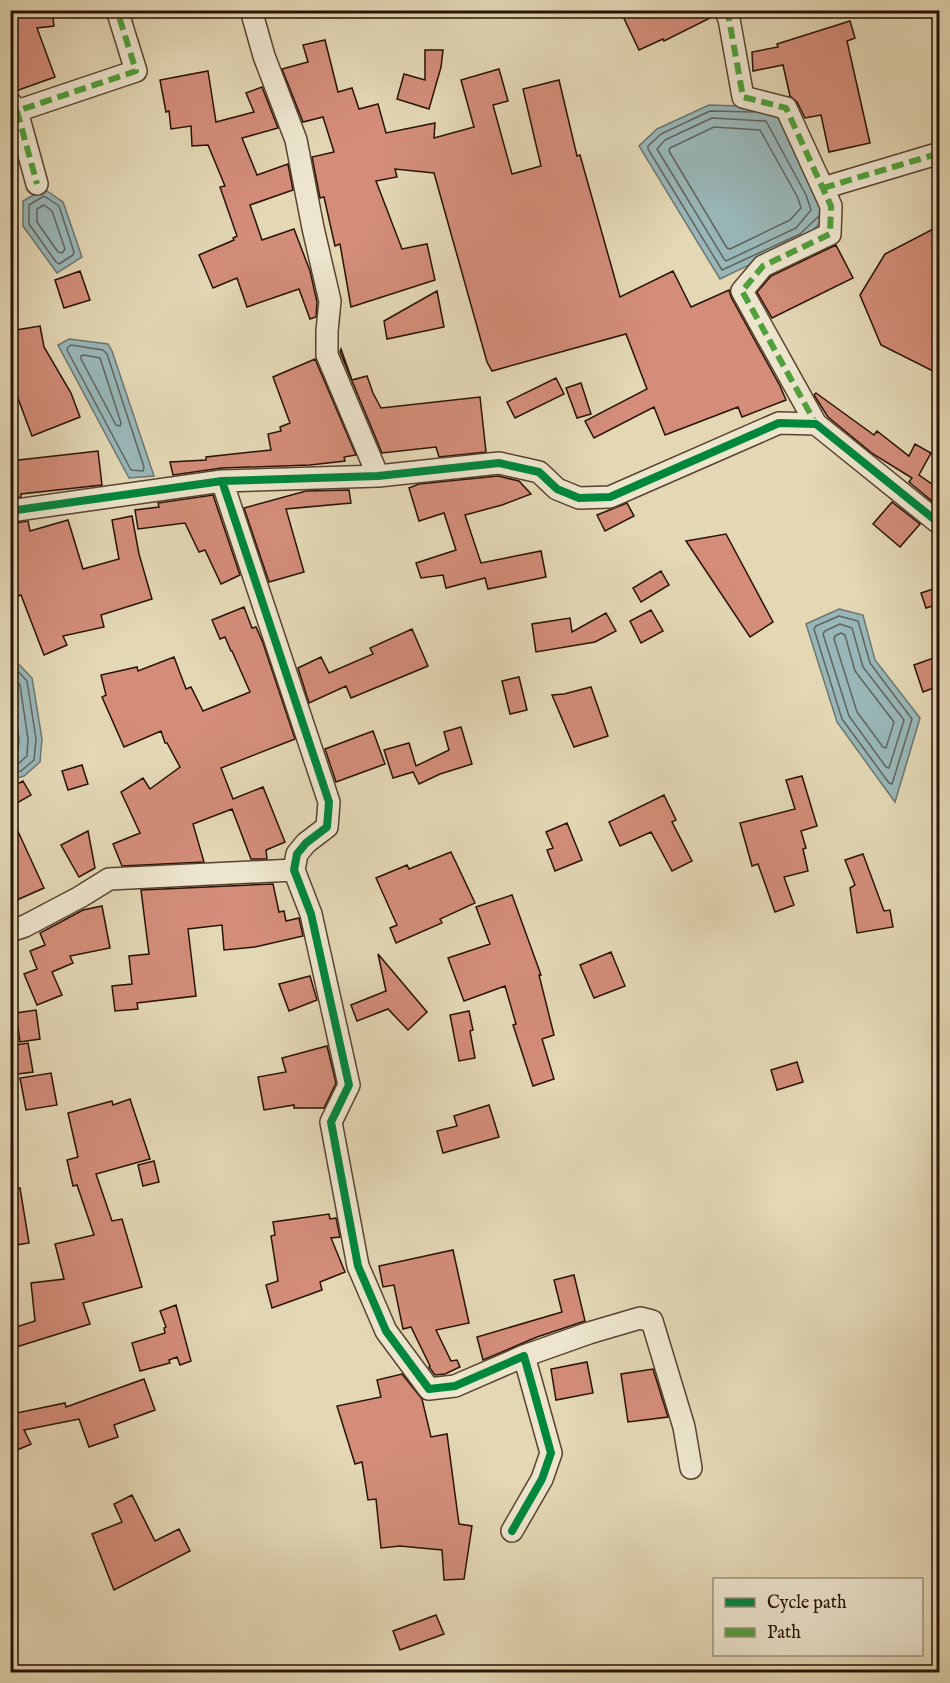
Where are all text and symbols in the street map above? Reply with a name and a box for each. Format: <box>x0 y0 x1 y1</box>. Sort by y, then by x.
legend <box>713 1578 923 1656</box>
text: Cycle path <box>767 1592 847 1615</box>
text: Path <box>767 1622 801 1645</box>

